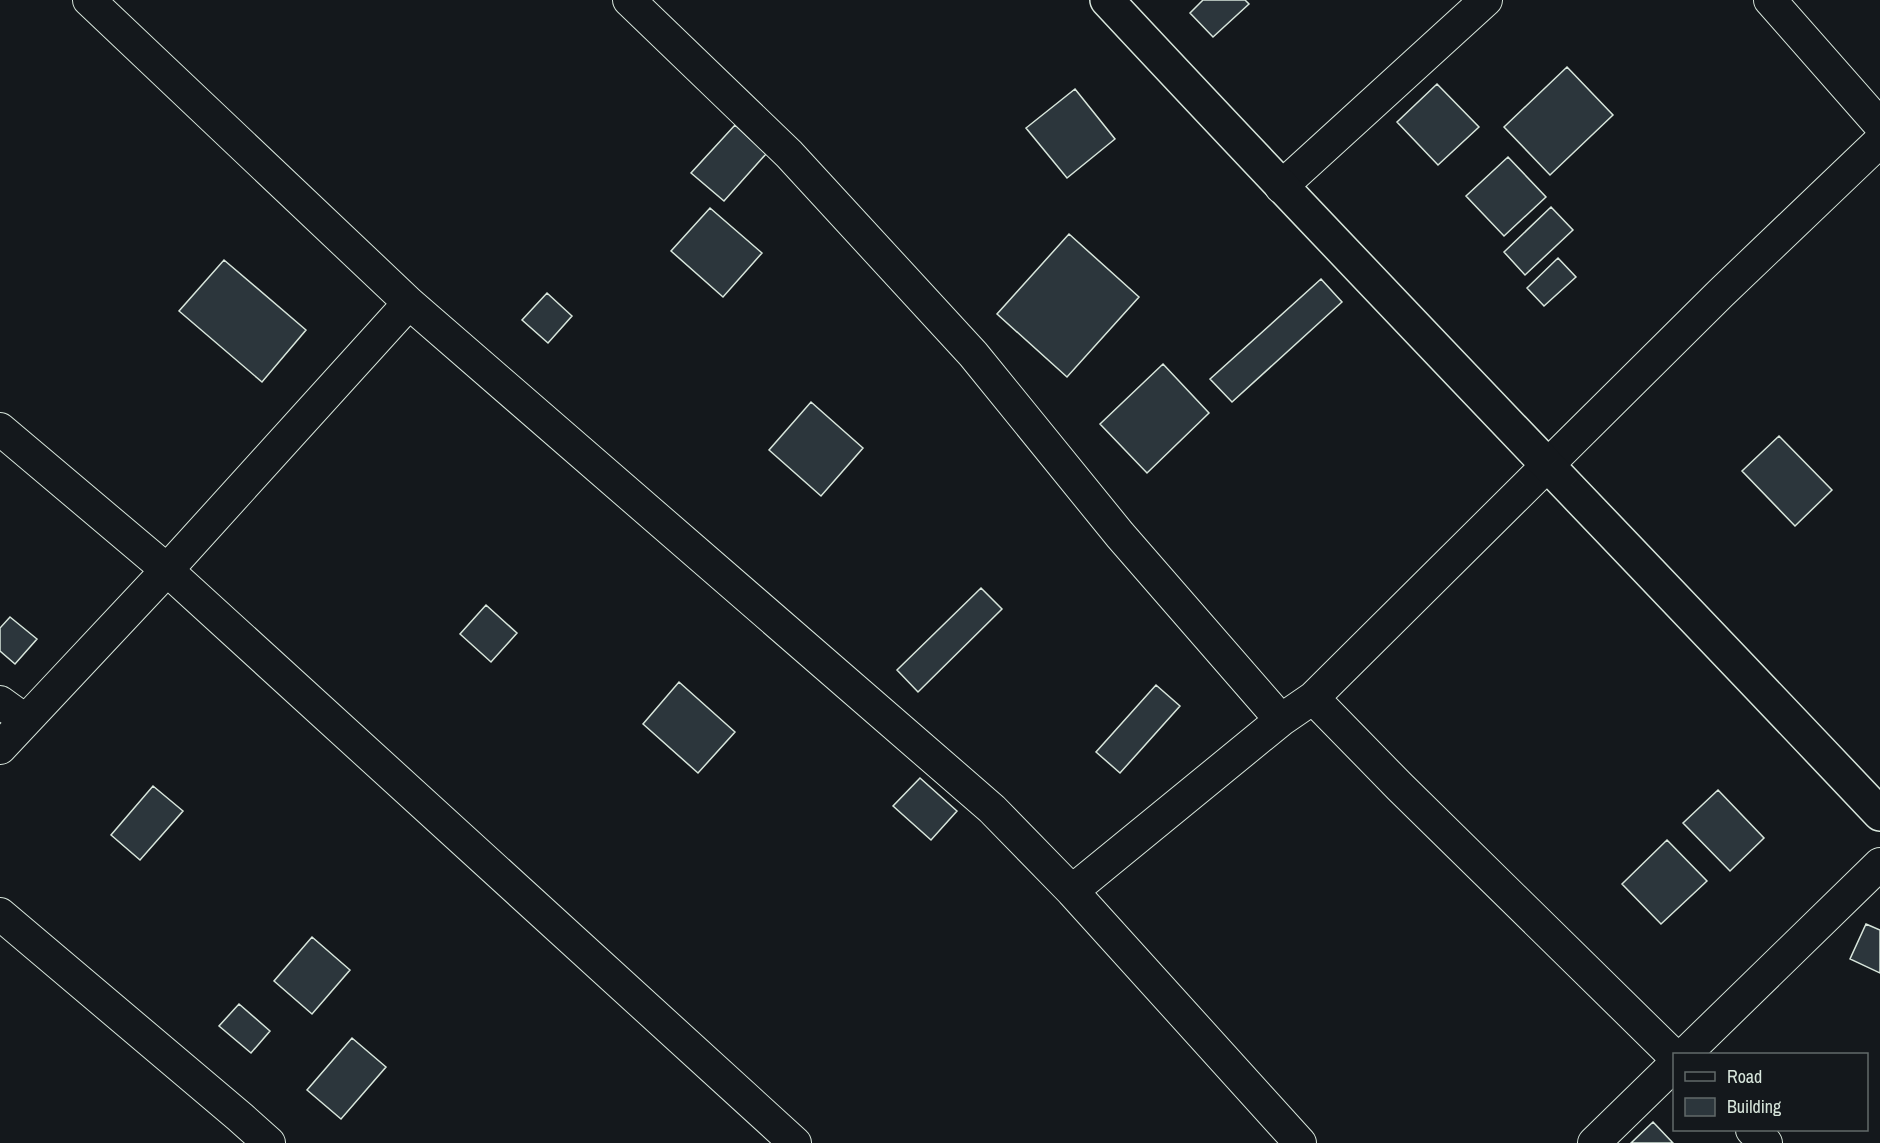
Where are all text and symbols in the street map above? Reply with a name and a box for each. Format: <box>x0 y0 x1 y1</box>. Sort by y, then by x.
legend <box>1673 1053 1868 1131</box>
text: Road <box>1727 1064 1762 1089</box>
text: Building <box>1727 1094 1782 1119</box>

